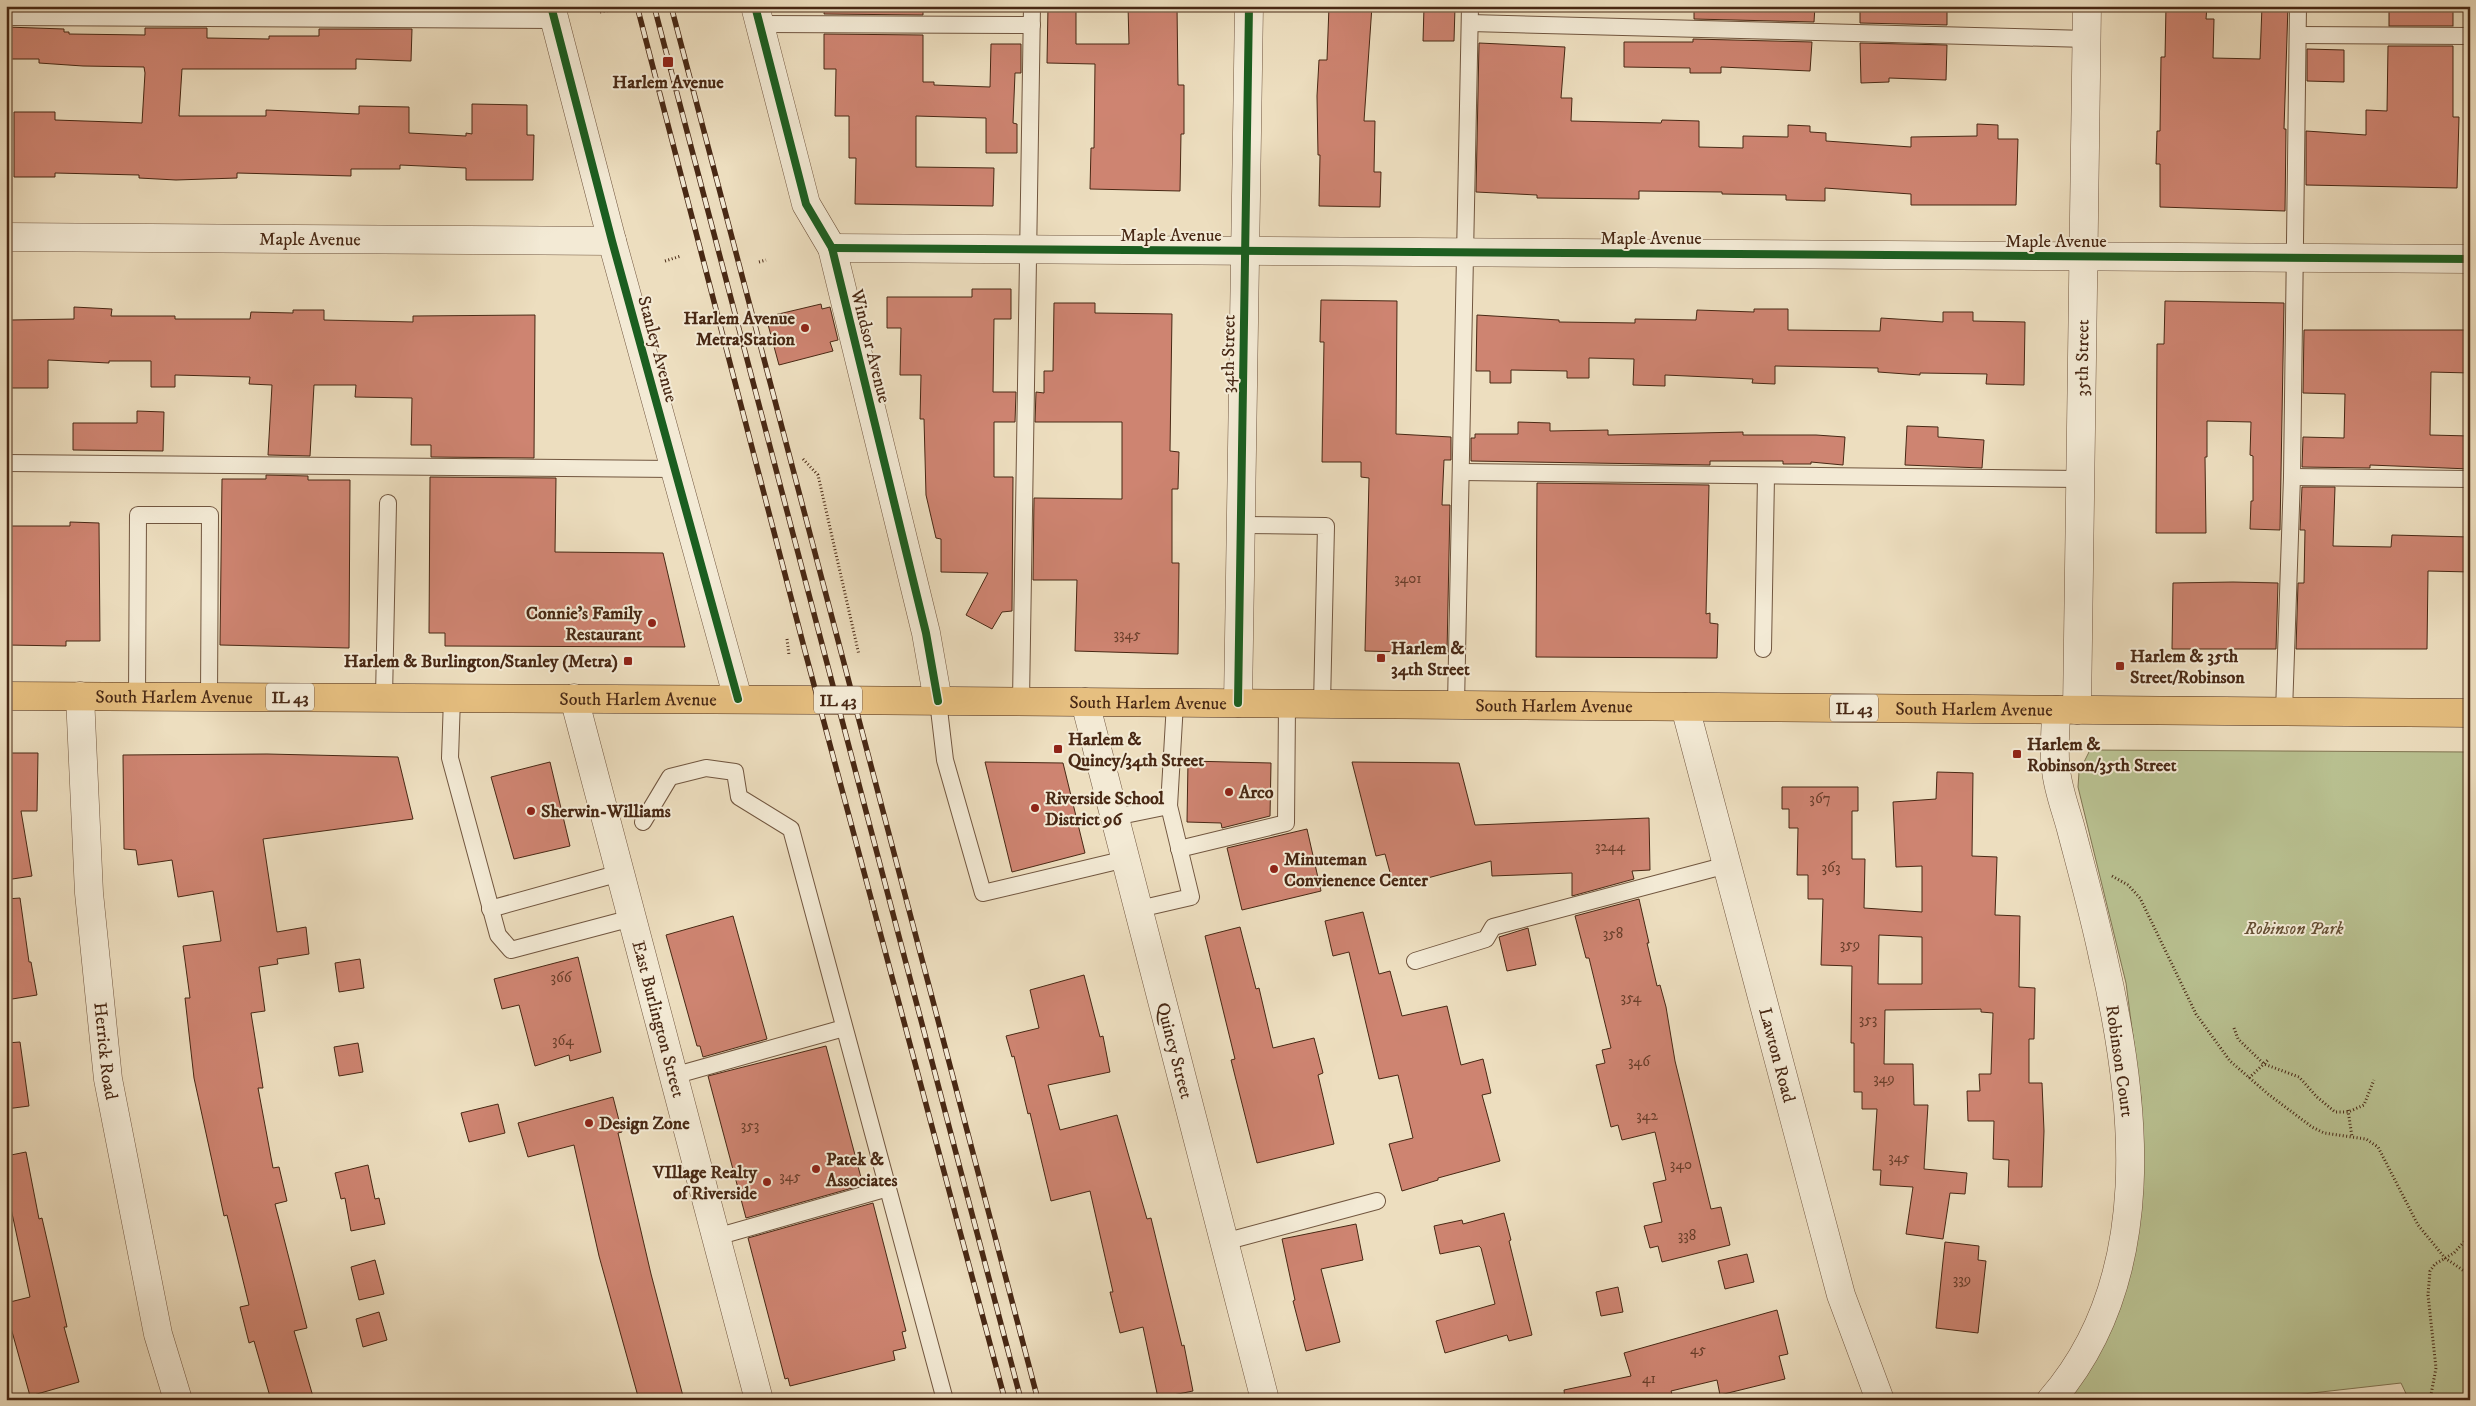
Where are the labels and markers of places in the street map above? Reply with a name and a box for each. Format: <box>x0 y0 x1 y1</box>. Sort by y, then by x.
marker: Harlem Avenue <box>661 55 675 69</box>
place label: Harlem Avenue <box>612 72 724 94</box>
place label: Harlem Avenue Metra Station <box>684 308 796 351</box>
marker: Harlem Avenue Metra Station <box>799 322 811 334</box>
place label: Connie's Family Restaurant <box>526 603 642 646</box>
marker: Connie's Family Restaurant <box>646 617 658 629</box>
place label: Harlem & 34th Street <box>1391 638 1470 681</box>
place label: Harlem & 35th Street/Robinson <box>2130 646 2245 689</box>
place label: Harlem & Burlington/Stanley (Metra) <box>344 651 618 673</box>
marker: Harlem & 34th Street <box>1375 652 1387 664</box>
marker: Harlem & Burlington/Stanley (Metra) <box>622 655 634 667</box>
marker: Harlem & 35th Street/Robinson <box>2114 660 2126 672</box>
place label: Harlem & Quincy/34th Street <box>1068 729 1204 772</box>
place label: Harlem & Robinson/35th Street <box>2027 734 2177 777</box>
marker: Harlem & Quincy/34th Street <box>1052 743 1064 755</box>
marker: Harlem & Robinson/35th Street <box>2011 748 2023 760</box>
place label: Arco <box>1238 782 1274 804</box>
marker: Arco <box>1223 786 1235 798</box>
place label: Riverside School District 96 <box>1045 788 1165 831</box>
place label: Sherwin-Williams <box>541 801 671 823</box>
marker: Riverside School District 96 <box>1029 802 1041 814</box>
marker: Sherwin-Williams <box>525 805 537 817</box>
place label: Minuteman Convienence Center <box>1284 849 1428 892</box>
marker: Minuteman Convienence Center <box>1268 863 1280 875</box>
place label: Design Zone <box>599 1113 690 1135</box>
marker: Design Zone <box>583 1117 595 1129</box>
place label: Patek & Associates <box>825 1149 898 1192</box>
place label: VIllage Realty of Riverside <box>652 1162 758 1205</box>
marker: Patek & Associates <box>810 1163 822 1175</box>
marker: VIllage Realty of Riverside <box>761 1176 773 1188</box>

